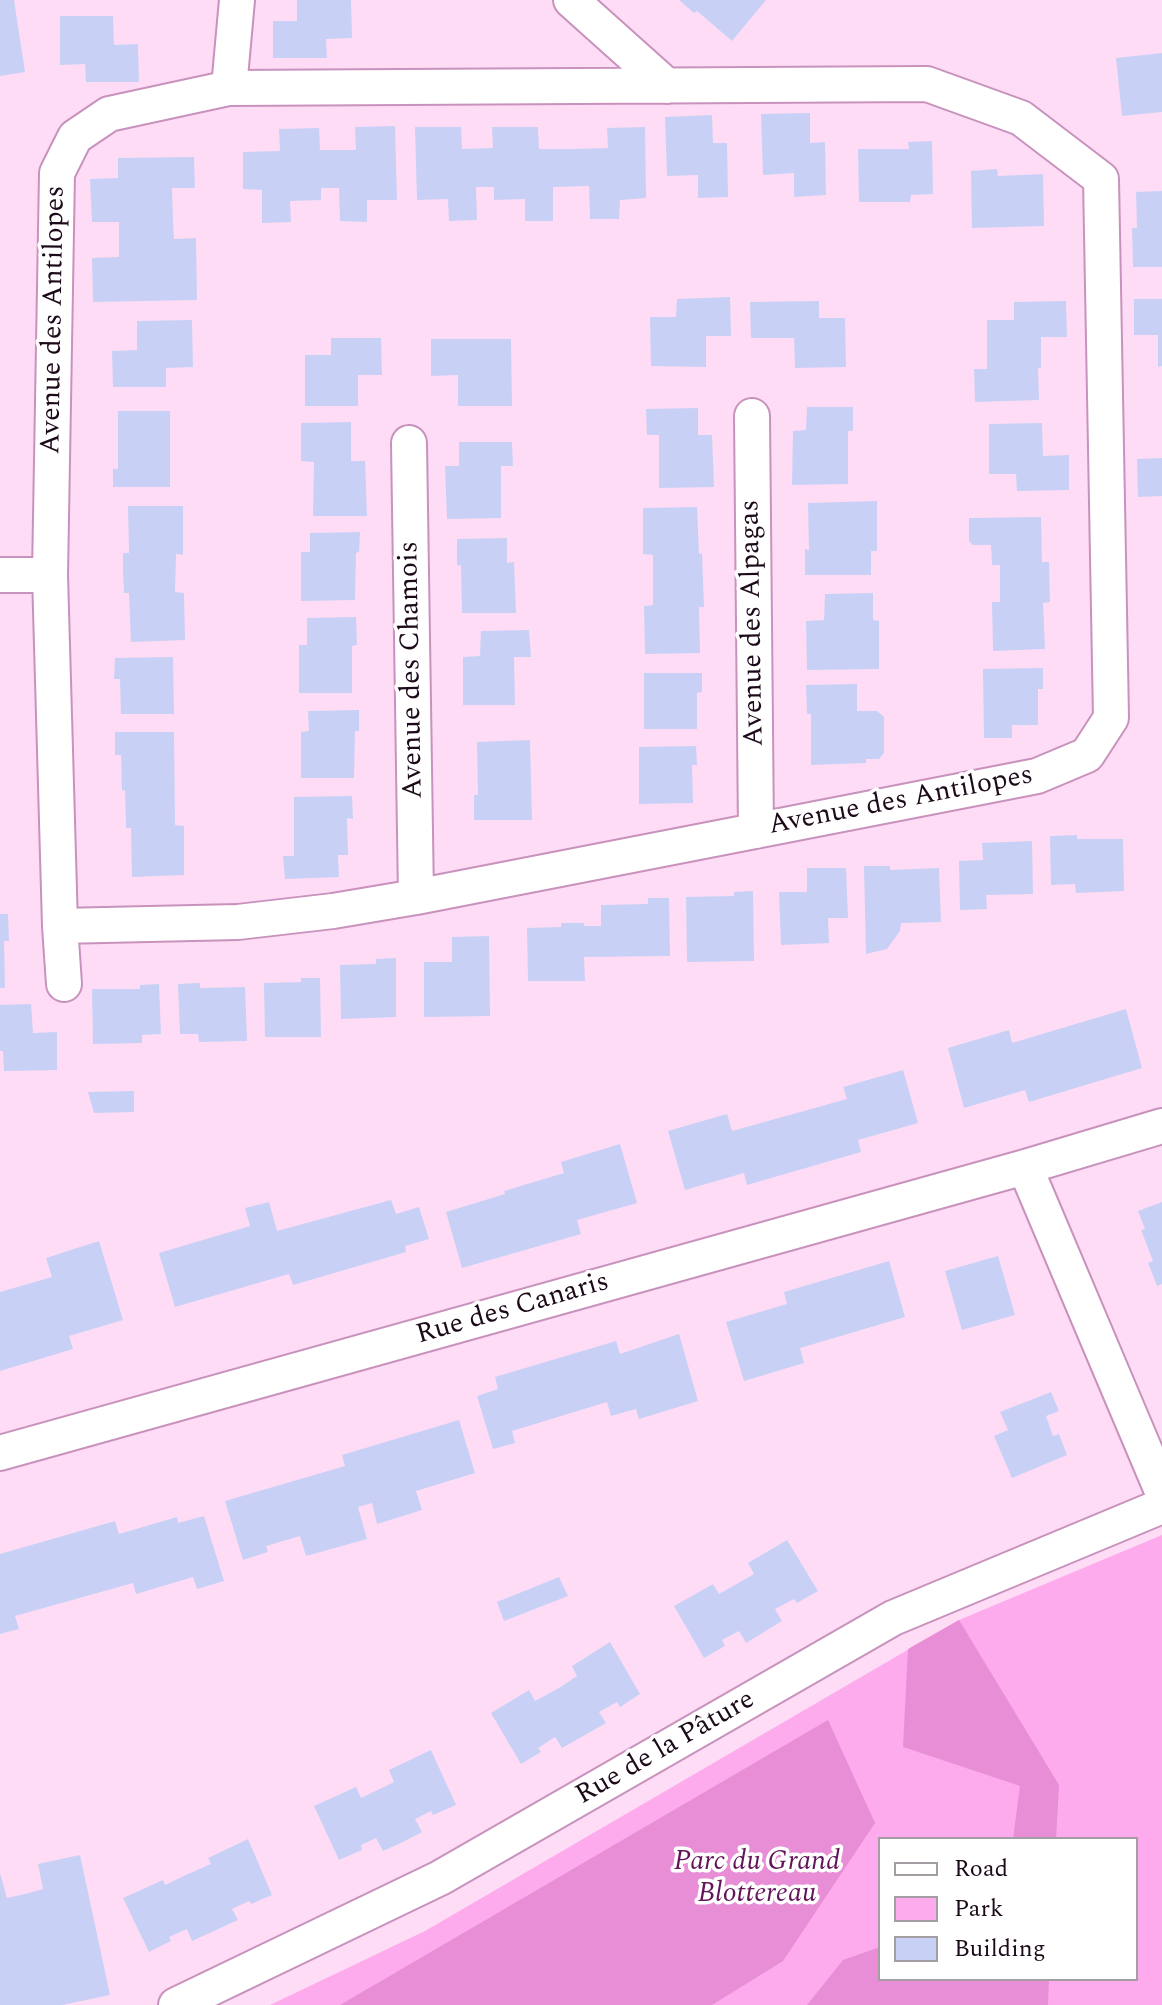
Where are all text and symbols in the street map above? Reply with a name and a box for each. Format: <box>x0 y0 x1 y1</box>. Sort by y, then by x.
street label: Avenue des Antilopes <box>36 185 74 455</box>
street label: Avenue des Alpagas <box>735 499 773 747</box>
street label: Avenue des Chamois <box>394 541 432 799</box>
street label: Avenue des Antilopes <box>766 760 1036 844</box>
street label: Rue des Canaris <box>413 1266 613 1354</box>
street label: Rue de la Pâture <box>570 1684 762 1814</box>
legend <box>878 1837 1138 1981</box>
park label: Parc du Grand Blottereau <box>674 1847 840 1913</box>
text: Road <box>954 1851 1008 1887</box>
text: Park <box>954 1891 1004 1927</box>
text: Building <box>954 1931 1046 1967</box>

